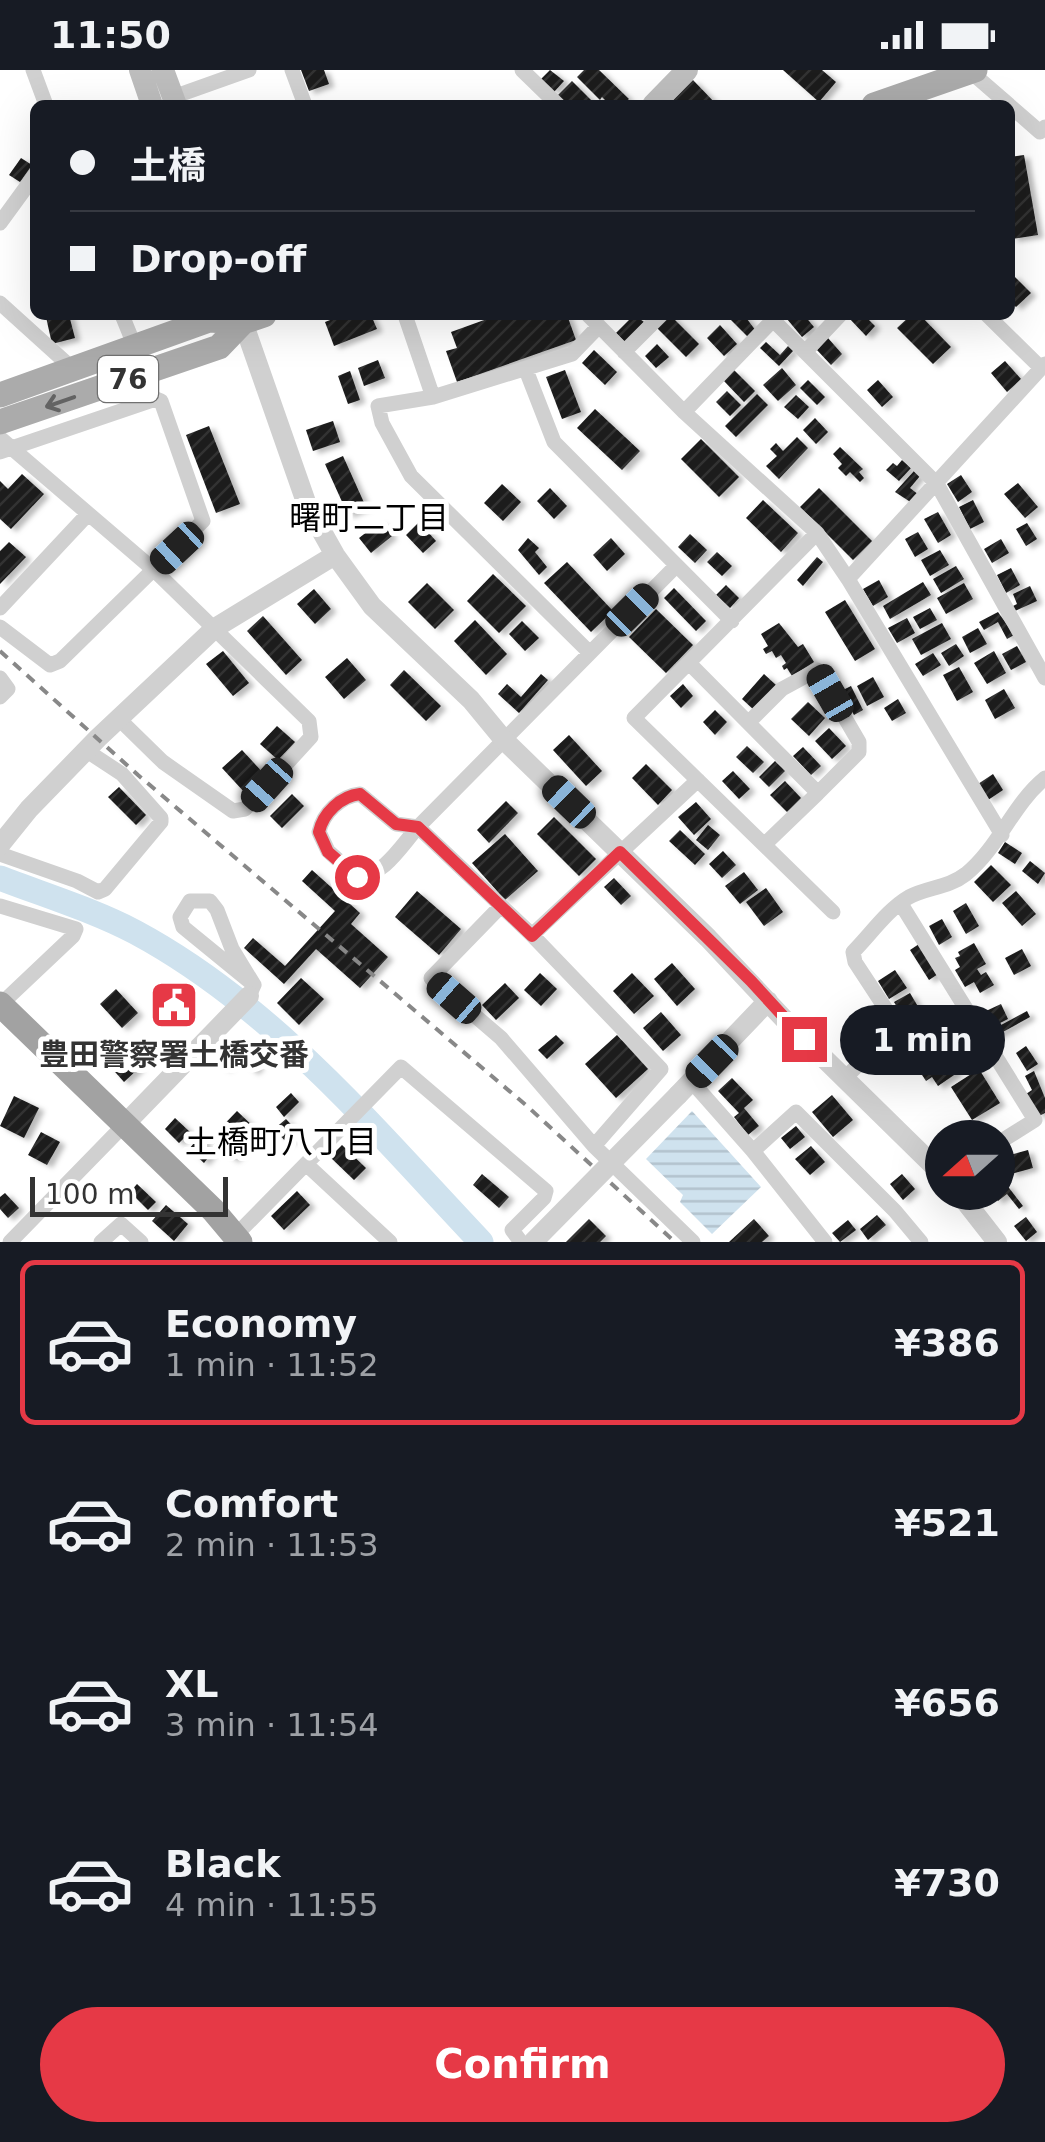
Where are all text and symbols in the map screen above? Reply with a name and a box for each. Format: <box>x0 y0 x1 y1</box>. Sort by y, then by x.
text: 11:50 <box>50 13 171 57</box>
text: 土橋 <box>130 144 206 188</box>
text: Drop-off <box>130 237 306 281</box>
road number: 76 <box>98 356 158 402</box>
one-way arrow <box>45 394 77 412</box>
district label: 曙町二丁目 <box>289 499 449 537</box>
car <box>145 517 209 579</box>
car <box>600 578 664 642</box>
car <box>802 660 858 726</box>
car <box>236 753 298 817</box>
car <box>537 770 601 834</box>
route start <box>335 855 380 900</box>
car <box>422 967 486 1029</box>
public building icon: 豊田警察署土橋交番 <box>148 979 200 1031</box>
callout: 1 min <box>839 1004 1004 1074</box>
route end <box>782 1017 827 1062</box>
text: 1 min <box>872 1021 973 1059</box>
car <box>680 1029 744 1093</box>
place label: 豊田警察署土橋交番 <box>39 1037 309 1072</box>
north arrow <box>925 1120 1015 1210</box>
map controls <box>925 1120 1015 1210</box>
district label: 土橋町八丁目 <box>185 1123 377 1161</box>
scale bar <box>30 1172 228 1216</box>
text: 100 m <box>45 1178 135 1211</box>
icon: car <box>45 1298 135 1388</box>
text: Economy <box>165 1302 357 1346</box>
text: ¥386 <box>894 1321 1000 1365</box>
text: 1 min · 11:52 <box>165 1346 379 1384</box>
icon: car <box>45 1478 135 1568</box>
text: Comfort <box>165 1482 338 1526</box>
text: ¥521 <box>894 1501 1000 1545</box>
text: 2 min · 11:53 <box>165 1526 379 1564</box>
icon: car <box>45 1658 135 1748</box>
text: XL <box>165 1662 219 1706</box>
text: ¥656 <box>894 1681 1000 1725</box>
text: 3 min · 11:54 <box>165 1706 379 1744</box>
icon: car <box>45 1838 135 1928</box>
text: Black <box>165 1842 280 1886</box>
text: ¥730 <box>894 1861 1000 1905</box>
text: 4 min · 11:55 <box>165 1886 379 1924</box>
button: Confirm <box>40 2007 1005 2122</box>

